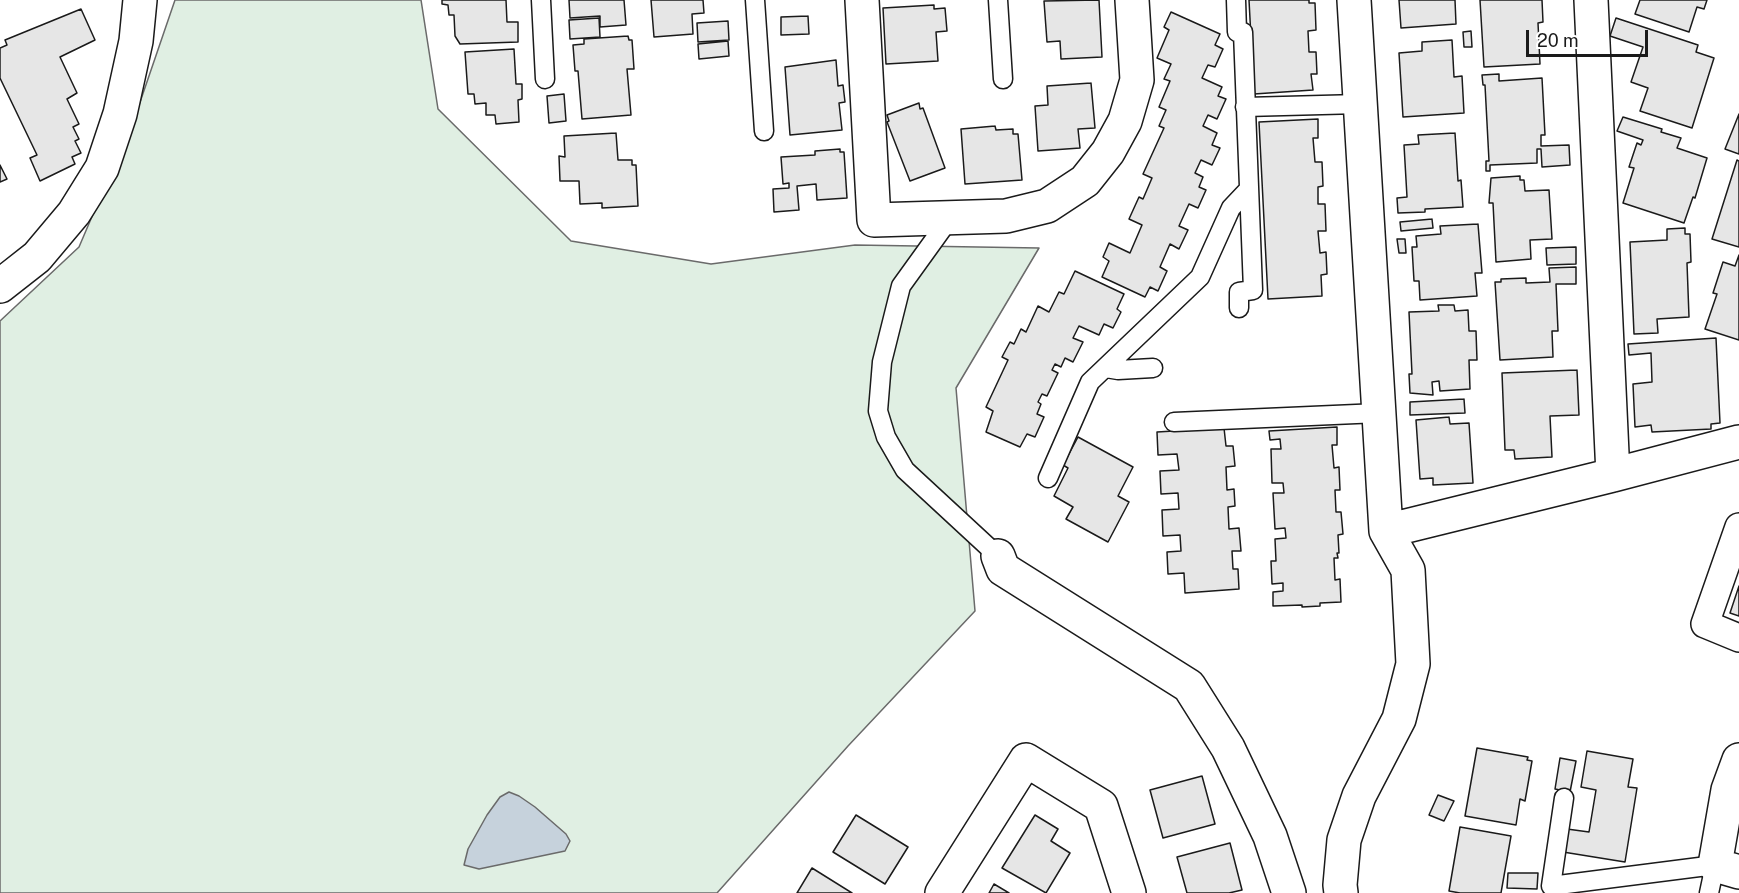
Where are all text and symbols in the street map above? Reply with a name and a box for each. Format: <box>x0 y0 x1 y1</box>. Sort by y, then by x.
scale bar <box>1529 18 1650 56</box>
text: 20 m <box>1537 30 1579 51</box>

